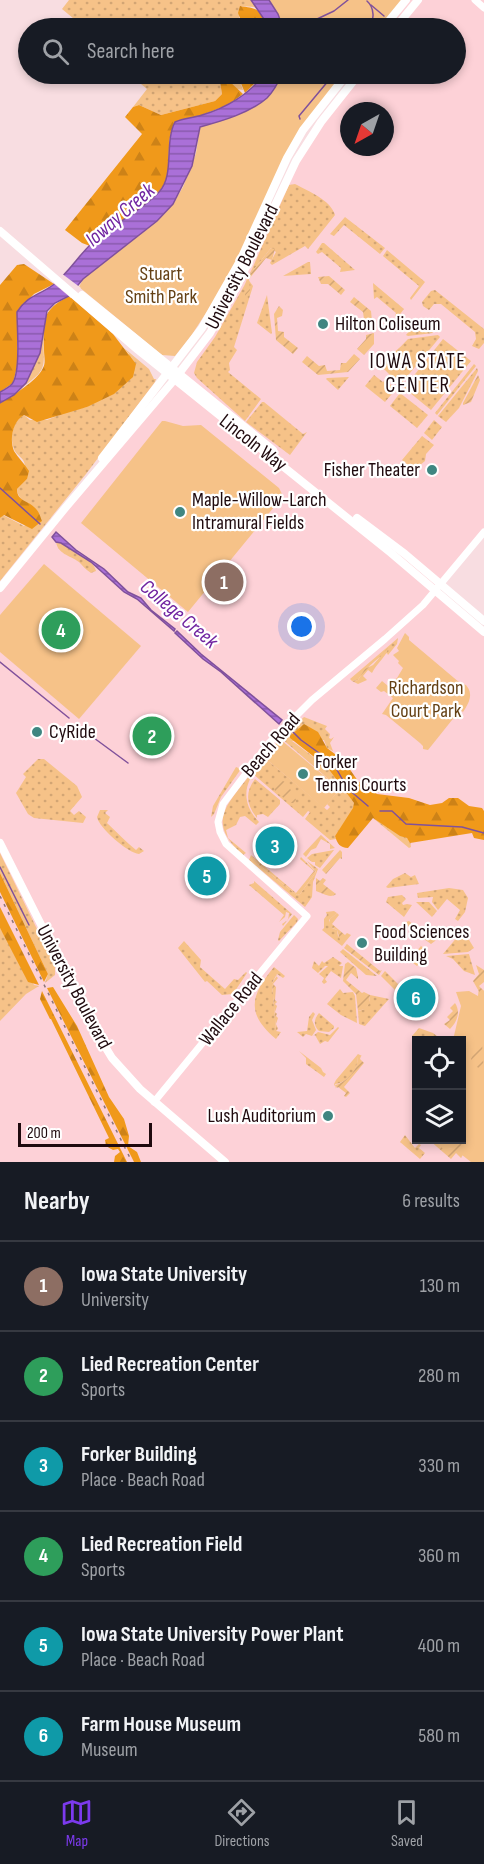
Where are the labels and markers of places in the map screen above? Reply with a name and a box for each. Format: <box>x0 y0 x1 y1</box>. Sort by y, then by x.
place label: Hilton Coliseum <box>335 312 441 336</box>
marker: Hilton Coliseum <box>316 317 330 331</box>
place label: Fisher Theater <box>324 458 420 482</box>
marker: Fisher Theater <box>425 463 439 477</box>
place label: Maple-Willow-Larch Intramural Fields <box>192 488 326 535</box>
marker: Maple-Willow-Larch Intramural Fields <box>173 505 187 519</box>
pin: 1 <box>204 560 244 604</box>
pin: 4 <box>42 608 80 652</box>
pin: 2 <box>132 714 172 758</box>
place label: CyRide <box>49 720 96 744</box>
marker: CyRide <box>30 725 44 739</box>
place label: Forker Tennis Courts <box>315 750 406 797</box>
marker: Forker Tennis Courts <box>296 767 310 781</box>
pin: 3 <box>256 824 294 868</box>
pin: 5 <box>188 854 226 898</box>
place label: Food Sciences Building <box>374 920 469 967</box>
marker: Food Sciences Building <box>355 936 369 950</box>
pin: 6 <box>396 976 436 1020</box>
place label: Lush Auditorium <box>207 1104 316 1128</box>
marker: Lush Auditorium <box>321 1109 335 1123</box>

